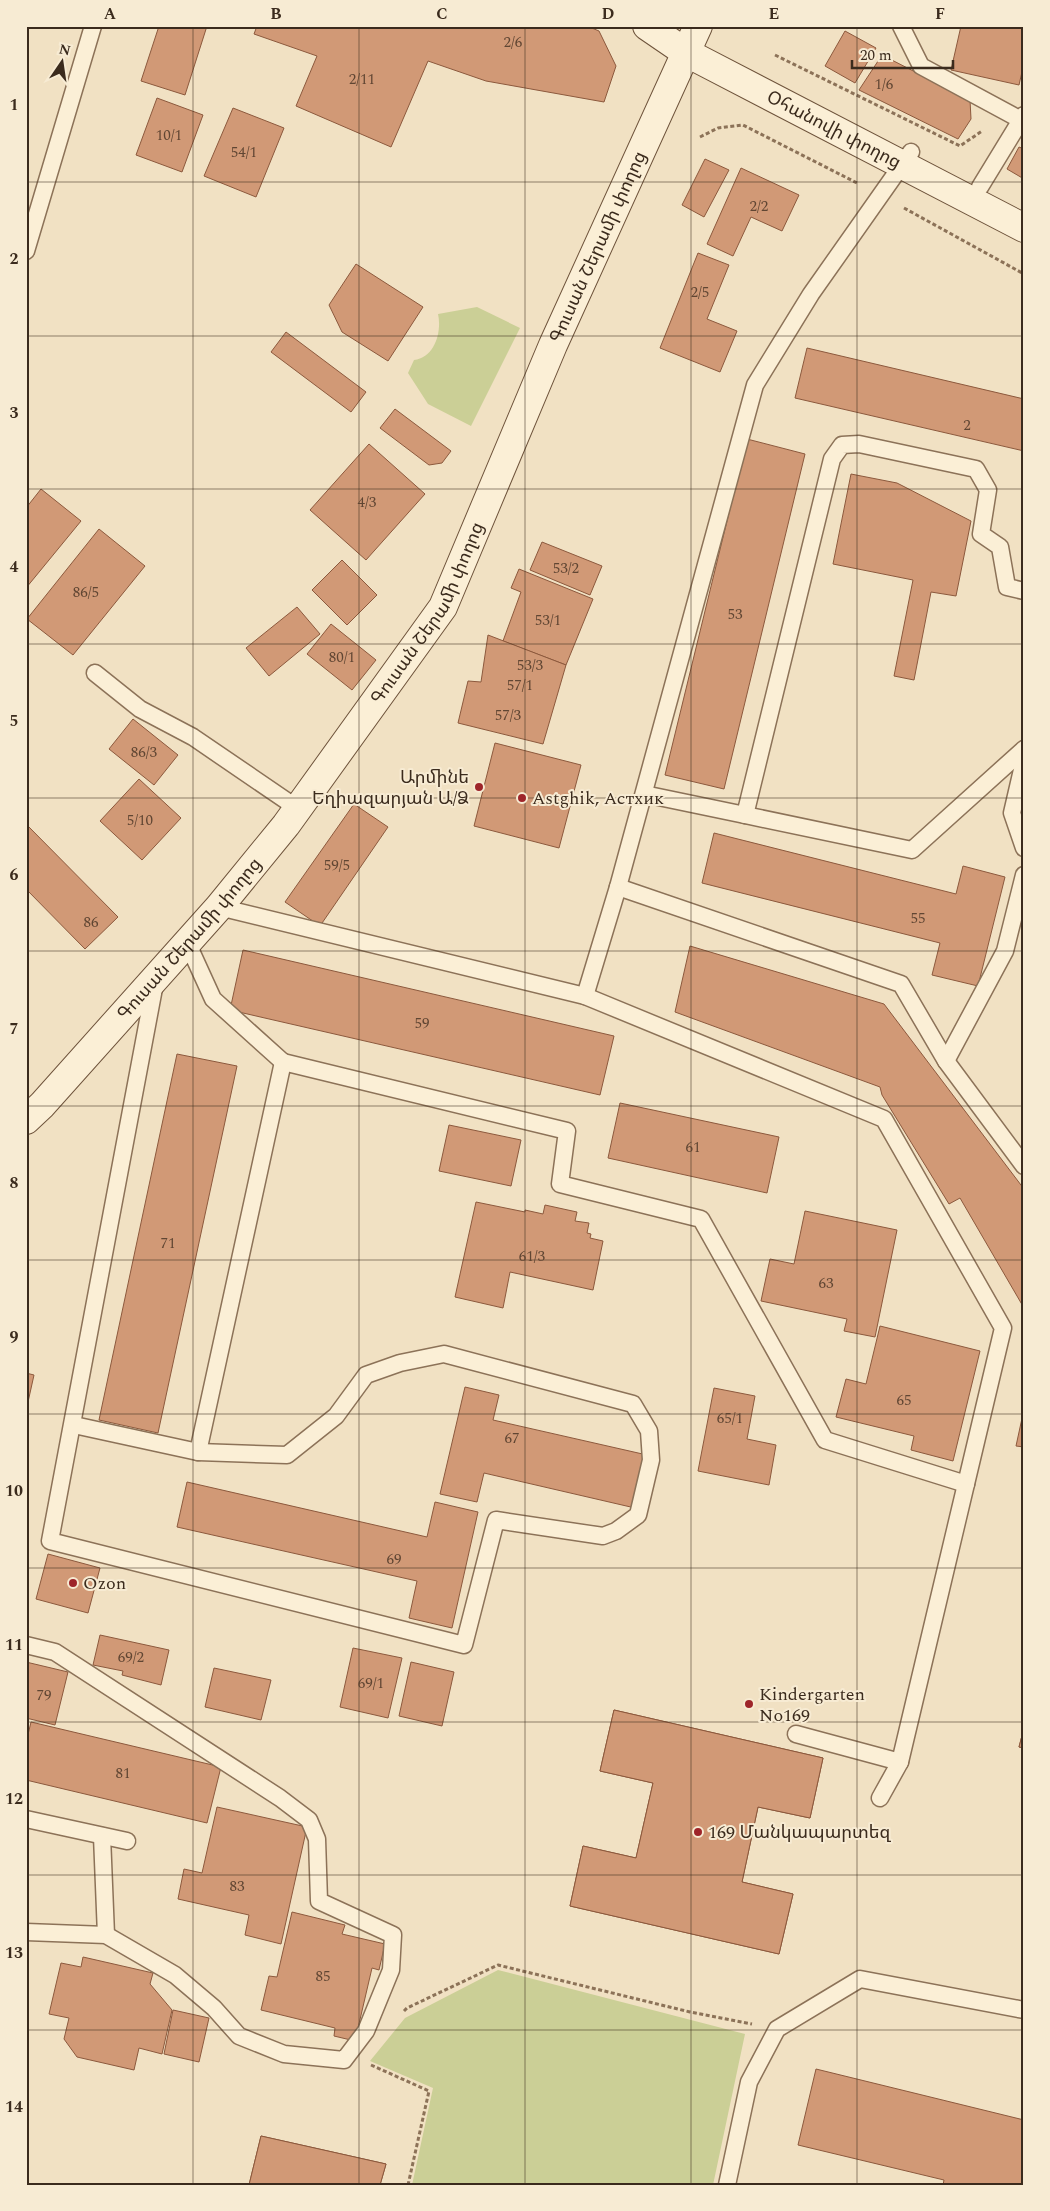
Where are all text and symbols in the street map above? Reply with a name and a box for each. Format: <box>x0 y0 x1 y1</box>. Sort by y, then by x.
text: A <box>104 2 117 26</box>
text: B <box>270 2 282 26</box>
text: C <box>436 2 448 26</box>
text: D <box>602 2 615 26</box>
text: E <box>769 2 779 26</box>
text: F <box>935 2 945 26</box>
house number: 2/6 <box>504 31 523 54</box>
north arrow <box>38 38 88 88</box>
text: N <box>57 38 73 61</box>
scale bar <box>852 38 954 70</box>
text: 20 m <box>860 44 892 67</box>
house number: 2/11 <box>349 68 375 91</box>
house number: 1/6 <box>875 73 894 96</box>
street label: Օհանովի փողոց <box>762 84 906 176</box>
text: 1 <box>10 93 18 117</box>
house number: 10/1 <box>156 124 182 147</box>
house number: 54/1 <box>231 141 257 164</box>
street label: Գուսան Շերամի փողոց <box>543 147 653 347</box>
house number: 2/2 <box>750 195 768 218</box>
text: 2 <box>10 247 19 271</box>
house number: 2/5 <box>691 281 709 304</box>
text: 3 <box>10 401 19 425</box>
house number: 2 <box>963 414 971 437</box>
house number: 4/3 <box>358 491 377 514</box>
street label: Գուսան Շերամի փողոց <box>364 518 491 710</box>
text: 4 <box>10 555 19 579</box>
house number: 53/2 <box>553 557 579 580</box>
house number: 86/5 <box>73 581 99 604</box>
house number: 53 <box>727 603 743 626</box>
house number: 53/1 <box>535 609 561 632</box>
house number: 80/1 <box>329 646 355 669</box>
house number: 53/3 <box>517 654 544 677</box>
house number: 57/1 <box>507 674 533 697</box>
house number: 57/3 <box>495 704 522 727</box>
text: 5 <box>10 709 18 733</box>
house number: 86/3 <box>131 741 158 764</box>
place label: Արմինե Եղիազարյան Ա/Ձ <box>312 764 469 812</box>
marker: Արմինե Եղիազարյան Ա/Ձ <box>473 781 485 793</box>
place label: Astghik, Астхик <box>532 785 664 812</box>
marker: Astghik, Астхик <box>516 792 528 804</box>
house number: 5/10 <box>127 809 153 832</box>
street label: Գուսան Շերամի փողոց <box>111 852 268 1026</box>
house number: 59/5 <box>324 854 350 877</box>
text: 6 <box>10 863 19 887</box>
house number: 55 <box>910 907 926 930</box>
house number: 86 <box>83 911 99 934</box>
house number: 59 <box>414 1012 430 1035</box>
text: 7 <box>10 1017 19 1041</box>
house number: 61 <box>685 1136 701 1159</box>
text: 8 <box>10 1171 19 1195</box>
house number: 71 <box>160 1232 176 1255</box>
house number: 61/3 <box>519 1245 546 1268</box>
house number: 63 <box>818 1272 834 1295</box>
text: 9 <box>10 1325 19 1349</box>
house number: 65 <box>896 1389 912 1412</box>
house number: 65/1 <box>717 1407 743 1430</box>
house number: 67 <box>504 1427 520 1450</box>
text: 10 <box>5 1479 23 1503</box>
house number: 69 <box>386 1548 402 1571</box>
place label: Ozon <box>83 1570 126 1597</box>
marker: Ozon <box>67 1577 79 1589</box>
text: 11 <box>5 1633 23 1657</box>
house number: 69/2 <box>118 1646 144 1669</box>
house number: 69/1 <box>358 1672 384 1695</box>
place label: Kindergarten No169 <box>759 1681 865 1729</box>
house number: 79 <box>36 1684 52 1707</box>
marker: Kindergarten No169 <box>743 1698 755 1710</box>
house number: 81 <box>115 1762 131 1785</box>
text: 12 <box>5 1787 23 1811</box>
place label: 169 Մանկապարտեզ <box>708 1819 891 1846</box>
marker: 169 Մանկապարտեզ <box>692 1826 704 1838</box>
house number: 83 <box>229 1875 245 1898</box>
text: 13 <box>5 1941 23 1965</box>
house number: 85 <box>315 1965 331 1988</box>
text: 14 <box>5 2095 23 2119</box>

